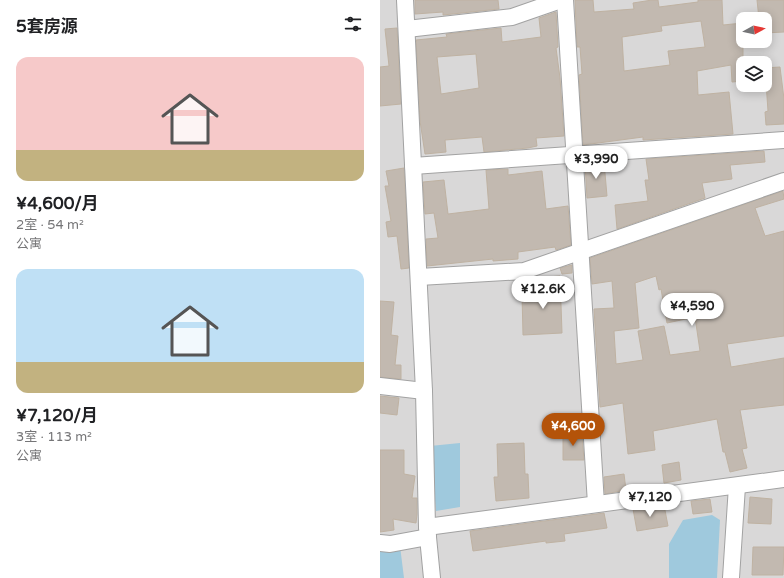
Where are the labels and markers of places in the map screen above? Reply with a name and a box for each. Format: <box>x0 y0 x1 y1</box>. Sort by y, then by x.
pin: ¥3,990 <box>563 146 629 180</box>
pin: ¥12.6K <box>510 276 576 310</box>
pin: ¥4,590 <box>659 293 725 327</box>
pin: ¥4,600 <box>540 413 606 447</box>
pin: ¥7,120 <box>617 484 683 518</box>

